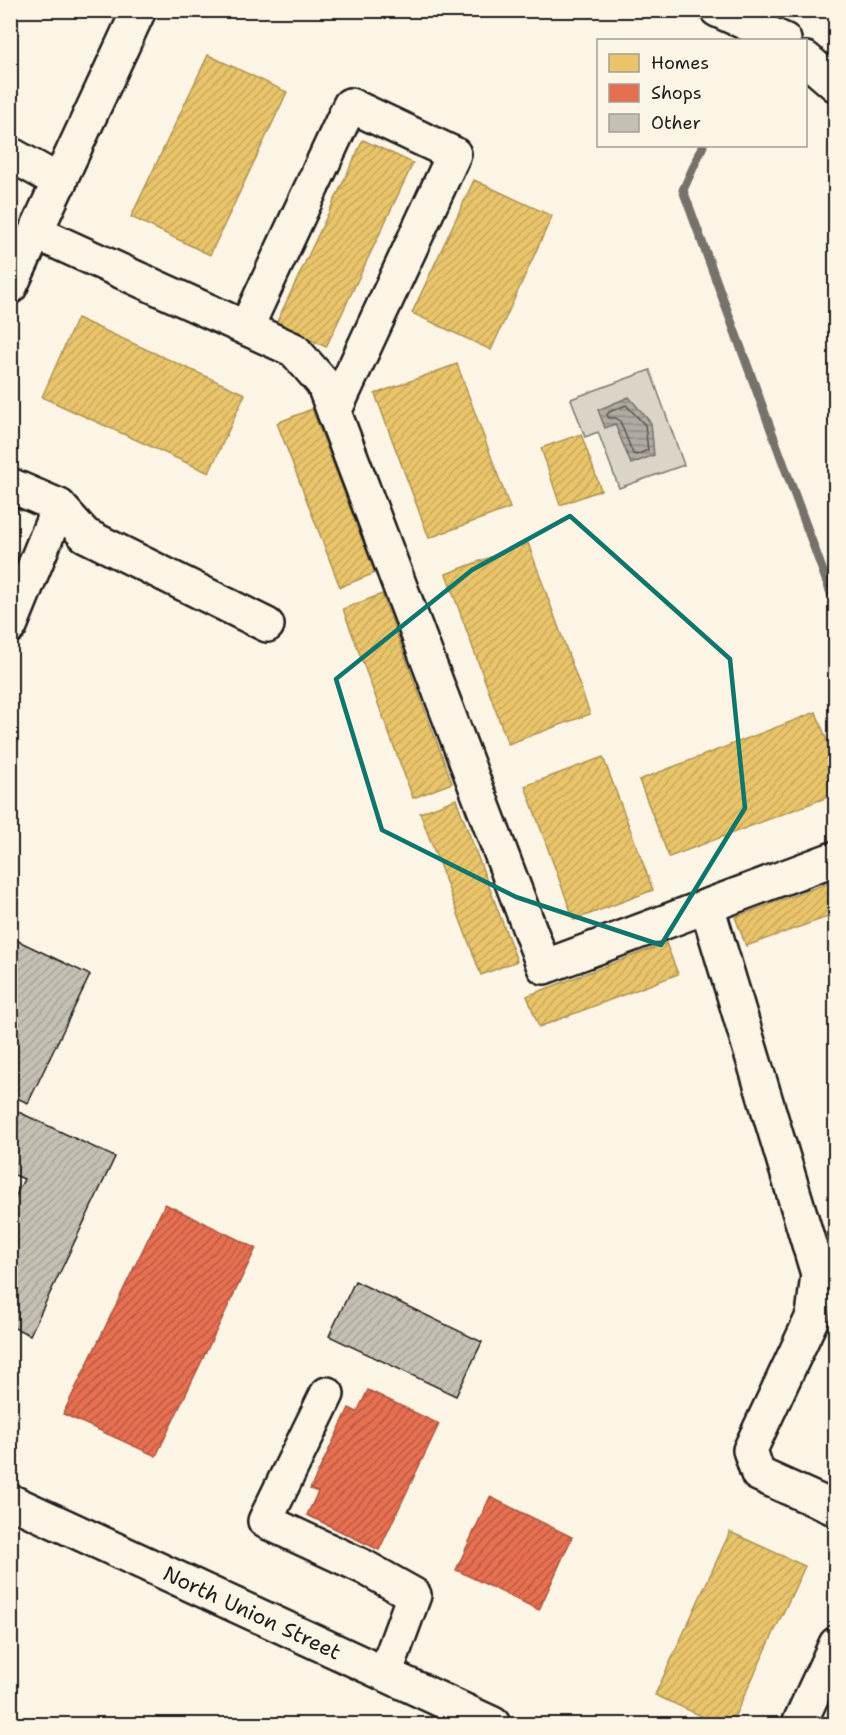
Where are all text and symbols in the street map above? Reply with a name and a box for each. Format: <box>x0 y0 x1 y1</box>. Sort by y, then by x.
legend <box>597 39 807 147</box>
text: Homes <box>651 51 709 75</box>
text: Shops <box>651 81 702 105</box>
text: Other <box>651 111 701 135</box>
street label: North Union Street <box>159 1559 345 1667</box>

